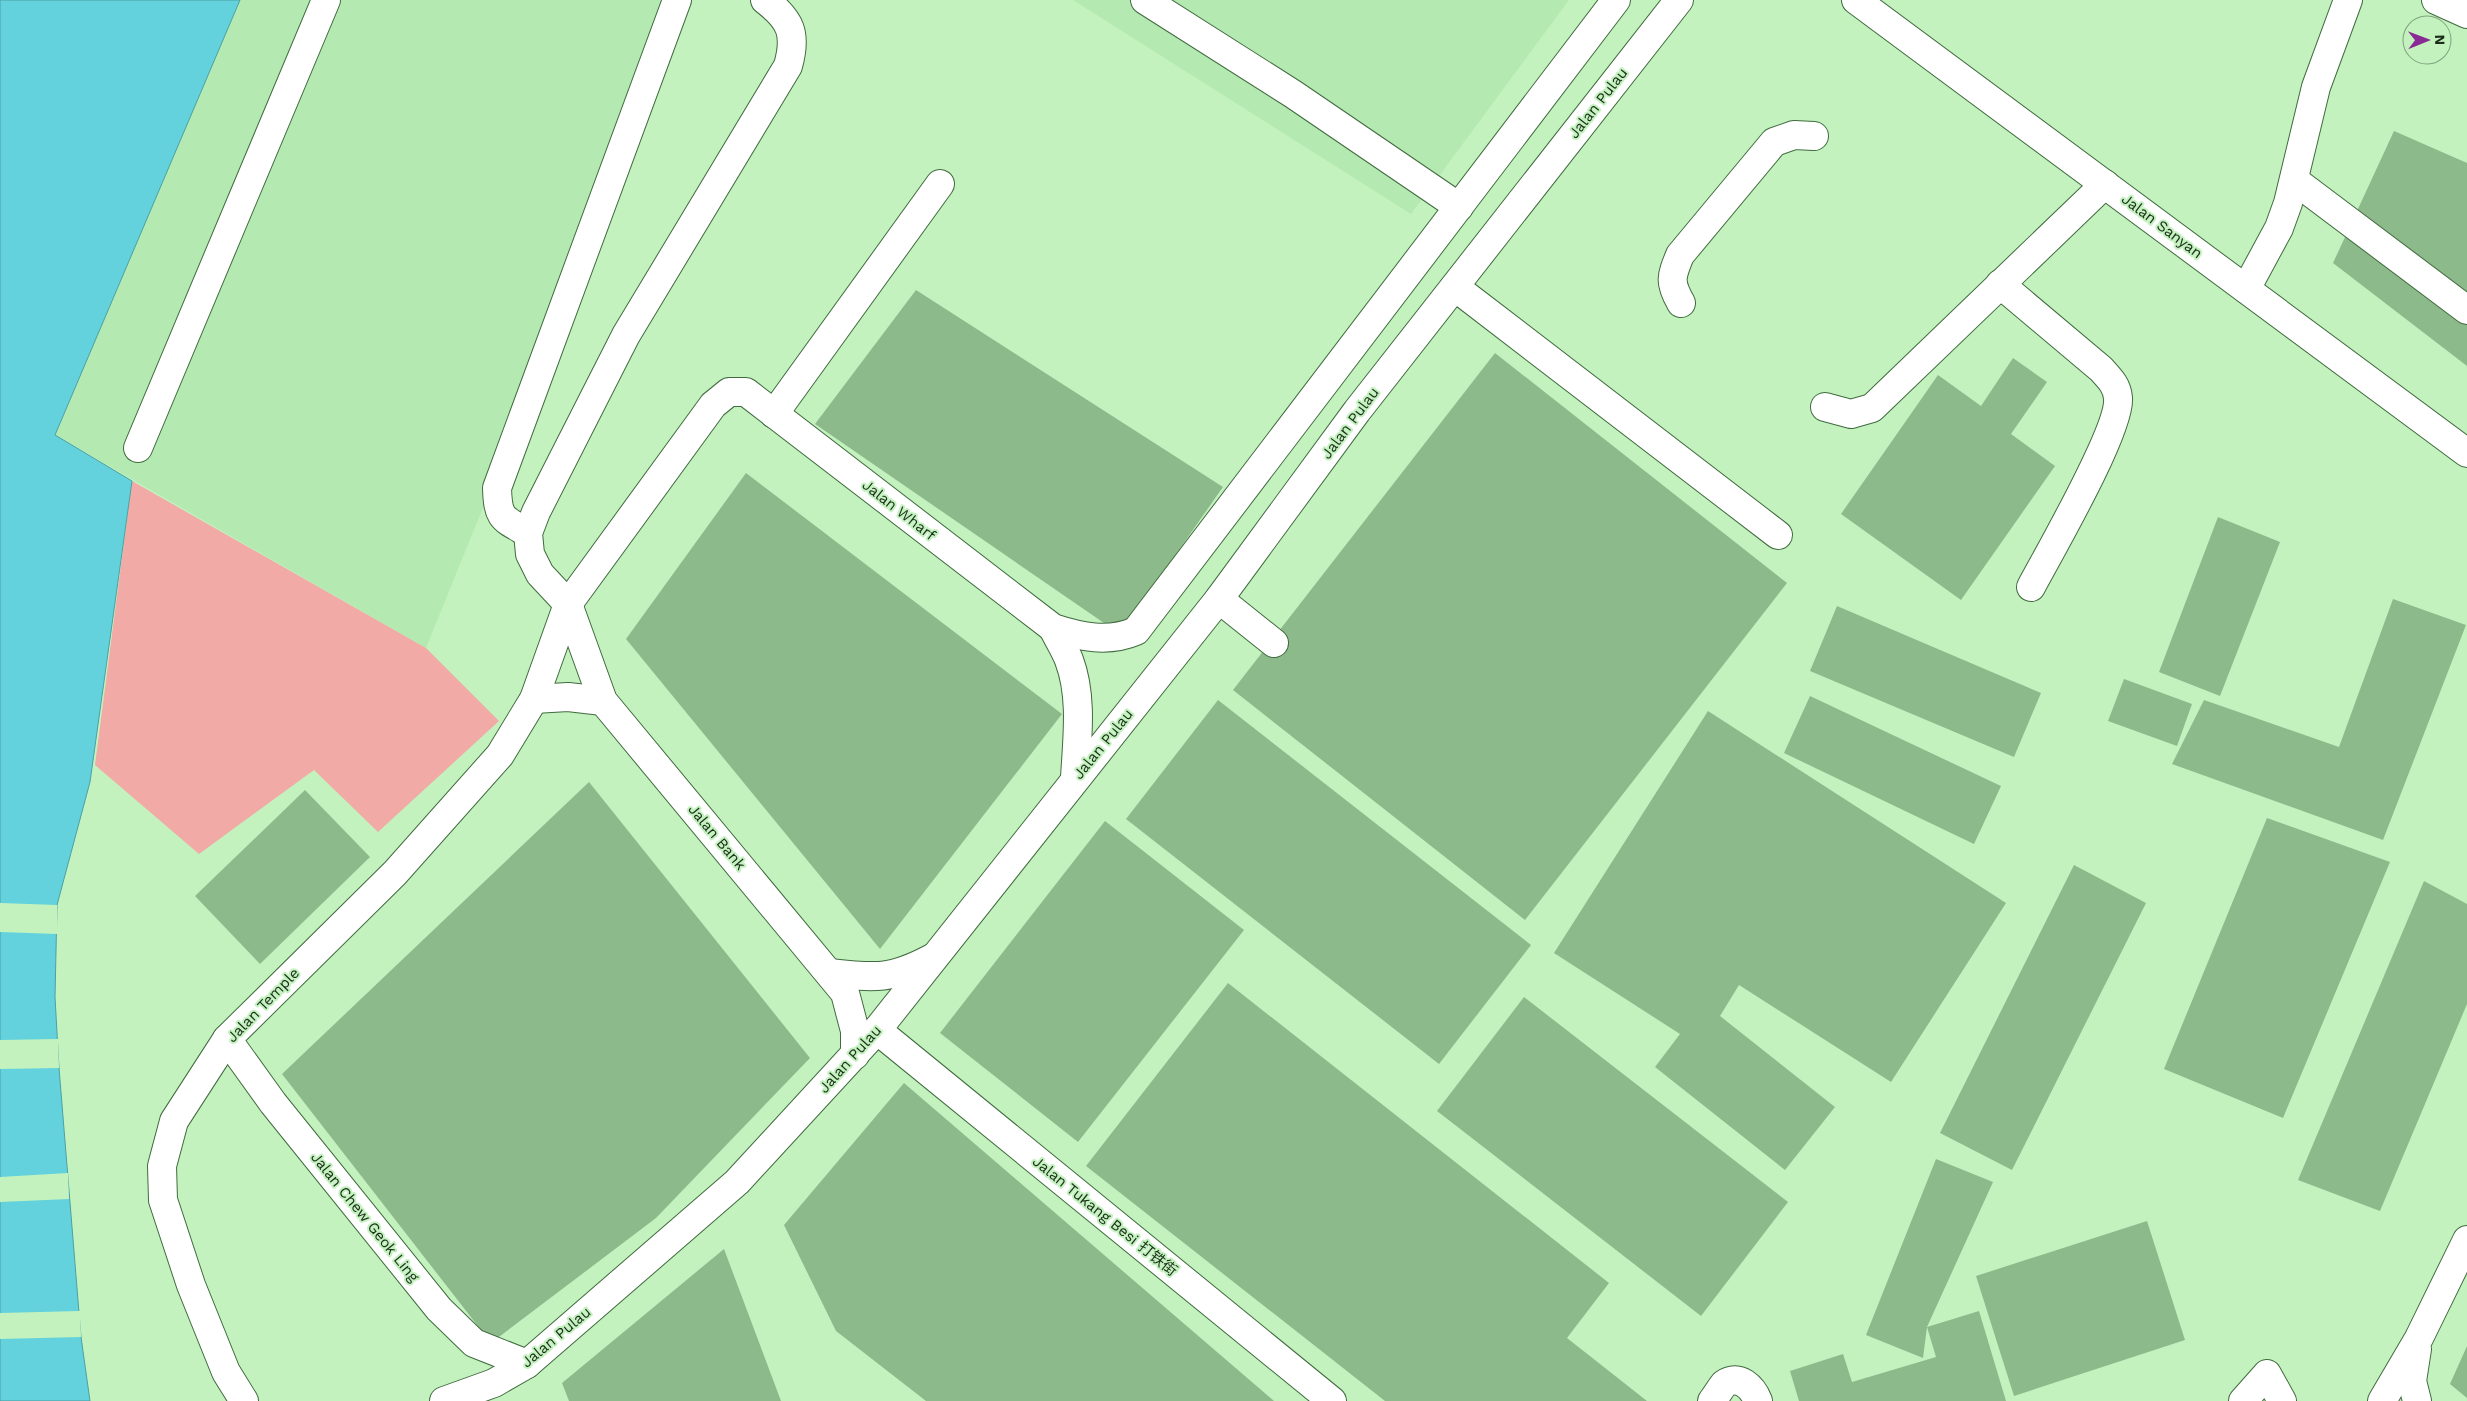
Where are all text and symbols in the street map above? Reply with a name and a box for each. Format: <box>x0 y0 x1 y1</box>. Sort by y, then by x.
north arrow <box>2402 15 2452 65</box>
text: N <box>2432 34 2448 45</box>
street label: Jalan Pulau <box>1565 64 1631 142</box>
street label: Jalan Sanyan <box>2118 190 2206 262</box>
street label: Jalan Pulau <box>1317 384 1383 462</box>
street label: Jalan Wharf <box>859 476 939 544</box>
street label: Jalan Pulau <box>1069 705 1137 783</box>
street label: Jalan Bank <box>684 800 750 874</box>
street label: Jalan Temple <box>223 964 303 1046</box>
street label: Jalan Pulau <box>815 1021 885 1097</box>
street label: Jalan Chew Geok Ling <box>307 1149 423 1285</box>
street label: Jalan Tukang Besi 打铁街 <box>1029 1152 1181 1280</box>
street label: Jalan Pulau <box>518 1303 594 1371</box>

